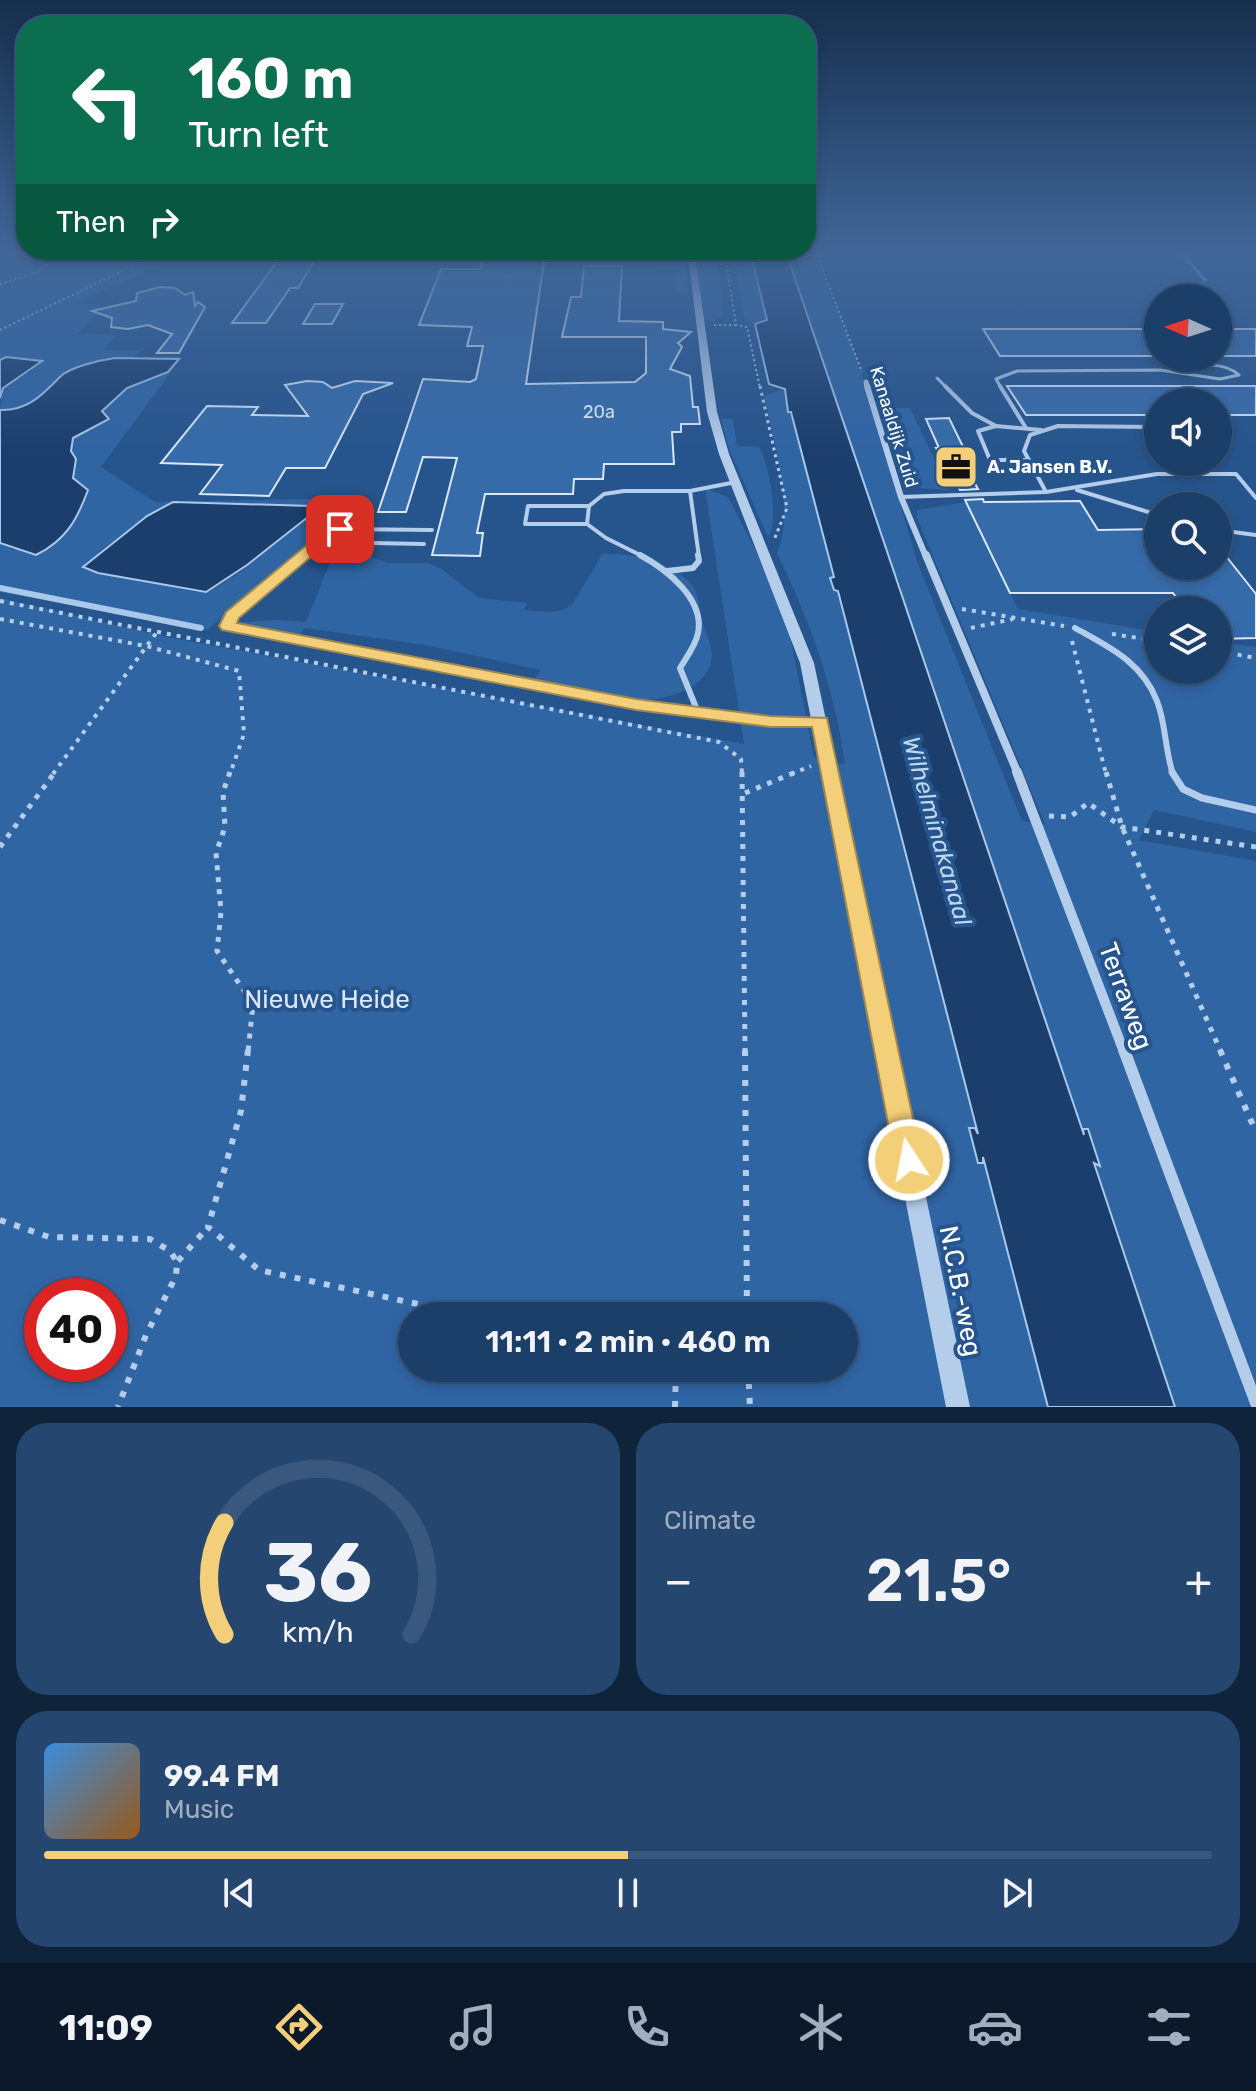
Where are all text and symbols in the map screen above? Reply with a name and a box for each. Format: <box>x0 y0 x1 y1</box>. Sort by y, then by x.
text: 160 m <box>188 46 354 112</box>
icon: left <box>56 48 160 152</box>
text: Turn left <box>188 113 329 156</box>
icon: right <box>142 200 186 244</box>
text: Then <box>56 204 126 240</box>
north arrow <box>1144 284 1232 372</box>
map controls <box>1144 284 1232 684</box>
street label: Kanaaldijk Zuid <box>865 364 923 490</box>
button: sound <box>1144 388 1232 476</box>
house number: 20a <box>583 401 615 423</box>
office icon: A. Jansen B.V. <box>932 443 980 491</box>
place label: A. Jansen B.V. <box>987 456 1112 478</box>
button: search <box>1144 492 1232 580</box>
pin <box>306 495 374 563</box>
icon: arrive <box>318 507 362 551</box>
button: layers <box>1144 596 1232 684</box>
water label: Wilhelminakanaal <box>897 733 978 930</box>
street label: Terraweg <box>1092 938 1159 1054</box>
park label: Nieuwe Heide <box>244 984 410 1015</box>
position arrow <box>867 1118 951 1202</box>
street label: N.C.B.-weg <box>933 1223 988 1359</box>
speed limit sign: 40 <box>24 1278 128 1382</box>
text: 11:11 · 2 min · 460 m <box>485 1324 771 1360</box>
text: Climate <box>664 1505 756 1536</box>
text: 36 <box>264 1523 372 1622</box>
text: 21.5° <box>866 1545 1011 1616</box>
text: − <box>664 1555 693 1607</box>
text: + <box>1185 1555 1212 1607</box>
text: km/h <box>282 1615 354 1649</box>
text: 99.4 FM <box>164 1758 280 1794</box>
text: Music <box>164 1794 234 1825</box>
icon: previous <box>217 1871 261 1915</box>
icon: pause <box>606 1871 650 1915</box>
icon: next <box>995 1871 1039 1915</box>
icon: directions <box>271 1999 327 2055</box>
icon: music <box>445 1999 501 2055</box>
icon: phone <box>619 1999 675 2055</box>
icon: climate <box>793 1999 849 2055</box>
icon: car <box>967 1999 1023 2055</box>
icon: filters <box>1141 1999 1197 2055</box>
text: 11:09 <box>59 2006 153 2049</box>

